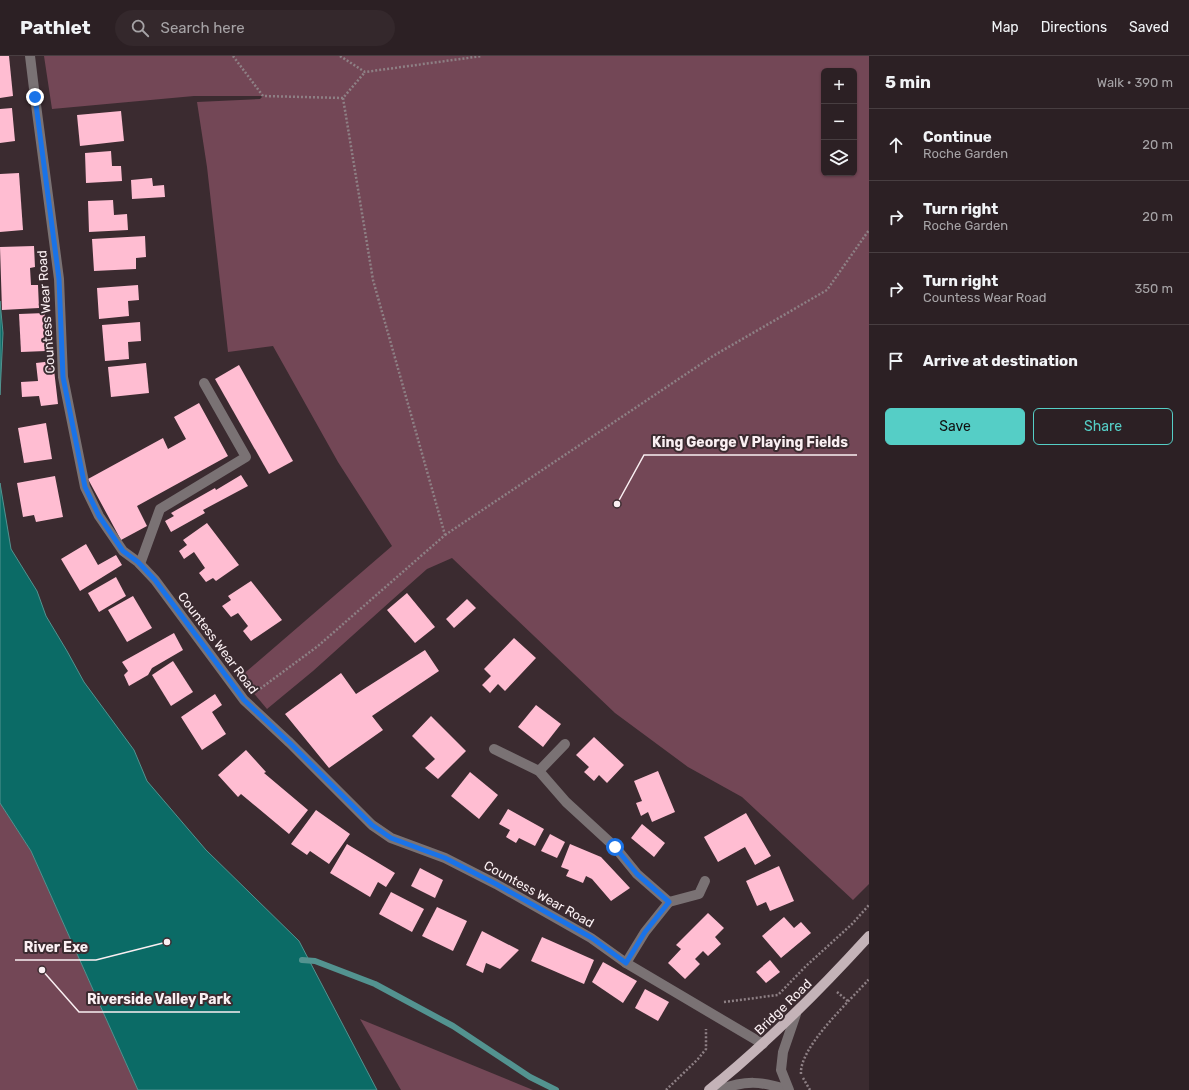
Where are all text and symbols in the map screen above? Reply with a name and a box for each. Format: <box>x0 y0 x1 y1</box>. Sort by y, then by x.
search box <box>115 10 395 46</box>
text: Pathlet <box>20 16 91 39</box>
icon: search <box>129 17 151 39</box>
text: Search here <box>161 19 245 37</box>
text: Map <box>992 19 1019 36</box>
text: Directions <box>1041 19 1107 36</box>
text: Saved <box>1129 19 1169 36</box>
map controls <box>821 68 857 176</box>
button: + <box>821 68 857 104</box>
text: 5 min <box>885 72 931 92</box>
text: Walk · 390 m <box>1097 75 1173 90</box>
route end <box>26 88 44 106</box>
button: − <box>821 104 857 140</box>
text: Continue <box>923 128 992 146</box>
icon: ahead <box>885 134 907 156</box>
text: 20 m <box>1142 137 1173 152</box>
button: layers <box>821 140 857 176</box>
text: Roche Garden <box>923 146 1008 161</box>
text: Turn right <box>923 200 998 218</box>
icon: right <box>885 206 907 228</box>
text: 20 m <box>1142 209 1173 224</box>
text: Roche Garden <box>923 218 1008 233</box>
street label: Countess Wear Road <box>34 250 58 374</box>
text: Turn right <box>923 272 998 290</box>
icon: right <box>885 278 907 300</box>
text: 350 m <box>1134 281 1173 296</box>
text: Countess Wear Road <box>923 290 1047 305</box>
icon: arrive <box>885 350 907 372</box>
text: Arrive at destination <box>923 352 1078 370</box>
button: Save <box>885 408 1025 445</box>
button: Share <box>1033 408 1173 445</box>
callout: King George V Playing Fields <box>644 429 857 455</box>
text: King George V Playing Fields <box>652 434 848 451</box>
street label: Countess Wear Road <box>175 589 261 697</box>
route start <box>606 838 624 856</box>
street label: Countess Wear Road <box>481 857 597 931</box>
callout: River Exe <box>15 934 96 960</box>
text: River Exe <box>24 939 88 956</box>
street label: Bridge Road <box>751 976 815 1039</box>
callout: Riverside Valley Park <box>79 986 240 1012</box>
text: Riverside Valley Park <box>87 991 232 1008</box>

